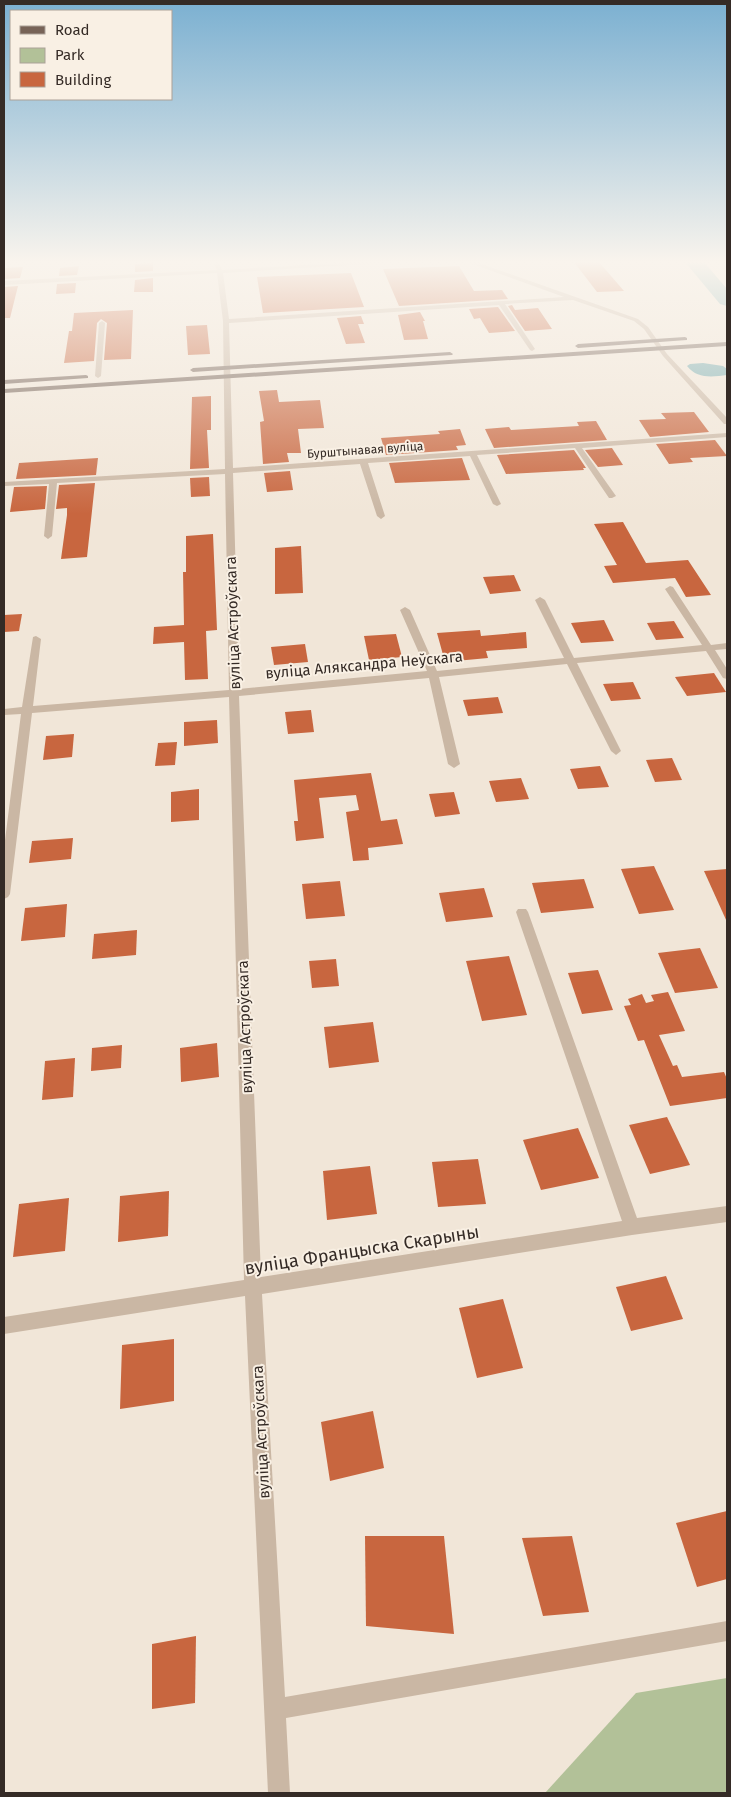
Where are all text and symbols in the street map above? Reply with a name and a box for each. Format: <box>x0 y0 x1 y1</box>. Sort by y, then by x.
legend <box>10 10 172 100</box>
text: Road <box>55 21 90 39</box>
text: Park <box>55 46 85 64</box>
text: Building <box>55 71 111 89</box>
street label: Бурштынавая вуліца <box>306 439 424 461</box>
street label: вуліца Астроўскага <box>222 556 244 690</box>
street label: вуліца Аляксандра Неўскага <box>264 647 464 683</box>
street label: вуліца Астроўскага <box>234 960 256 1094</box>
street label: вуліца Францыска Скарыны <box>243 1221 481 1279</box>
street label: вуліца Астроўскага <box>249 1365 273 1499</box>

